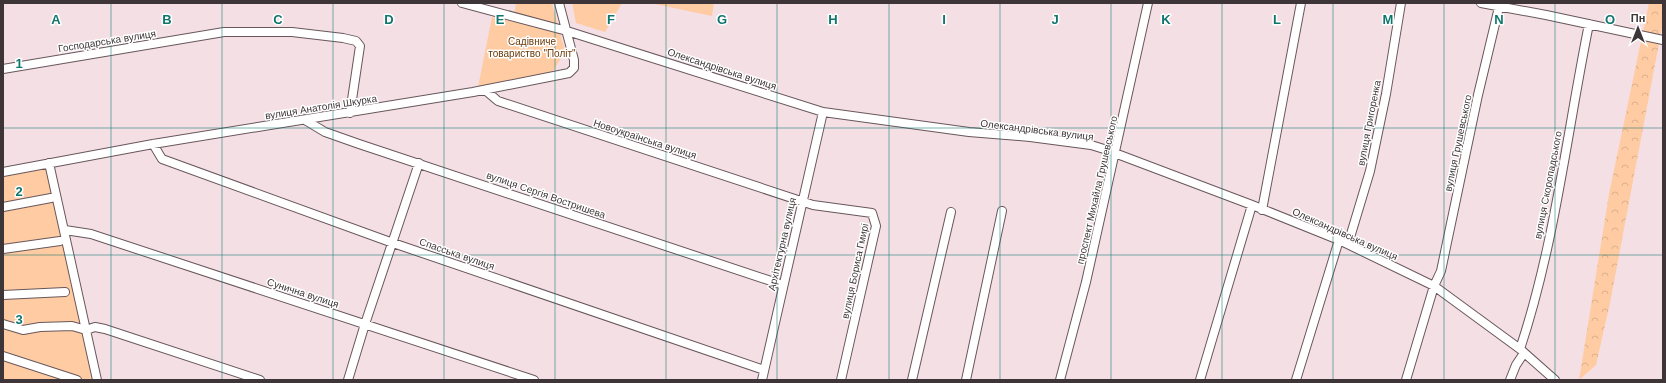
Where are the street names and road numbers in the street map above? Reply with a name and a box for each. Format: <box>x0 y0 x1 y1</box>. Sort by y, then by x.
street label: Господарська вулиця <box>57 28 157 54</box>
street label: Олександрівська вулиця <box>666 46 778 92</box>
street label: вулиця Григоренка <box>1355 79 1383 167</box>
street label: вулиця Анатолія Шкурка <box>264 93 378 121</box>
street label: вулиця Грушевського <box>1442 93 1474 192</box>
street label: проспект Михайла Грушевського <box>1075 114 1120 265</box>
street label: Новоукраїнська вулиця <box>592 117 698 161</box>
street label: Олександрівська вулиця <box>980 118 1094 142</box>
street label: вулиця Скоропадського <box>1532 130 1564 240</box>
street label: вулиця Сергія Востришева <box>485 169 607 221</box>
street label: Архітектурна вулиця <box>766 196 798 292</box>
street label: Олександрівська вулиця <box>1291 206 1399 262</box>
street label: вулиця Бориса Гмирі <box>840 222 870 320</box>
street label: Спасська вулиця <box>418 236 496 272</box>
street label: Сунична вулиця <box>266 276 340 310</box>

